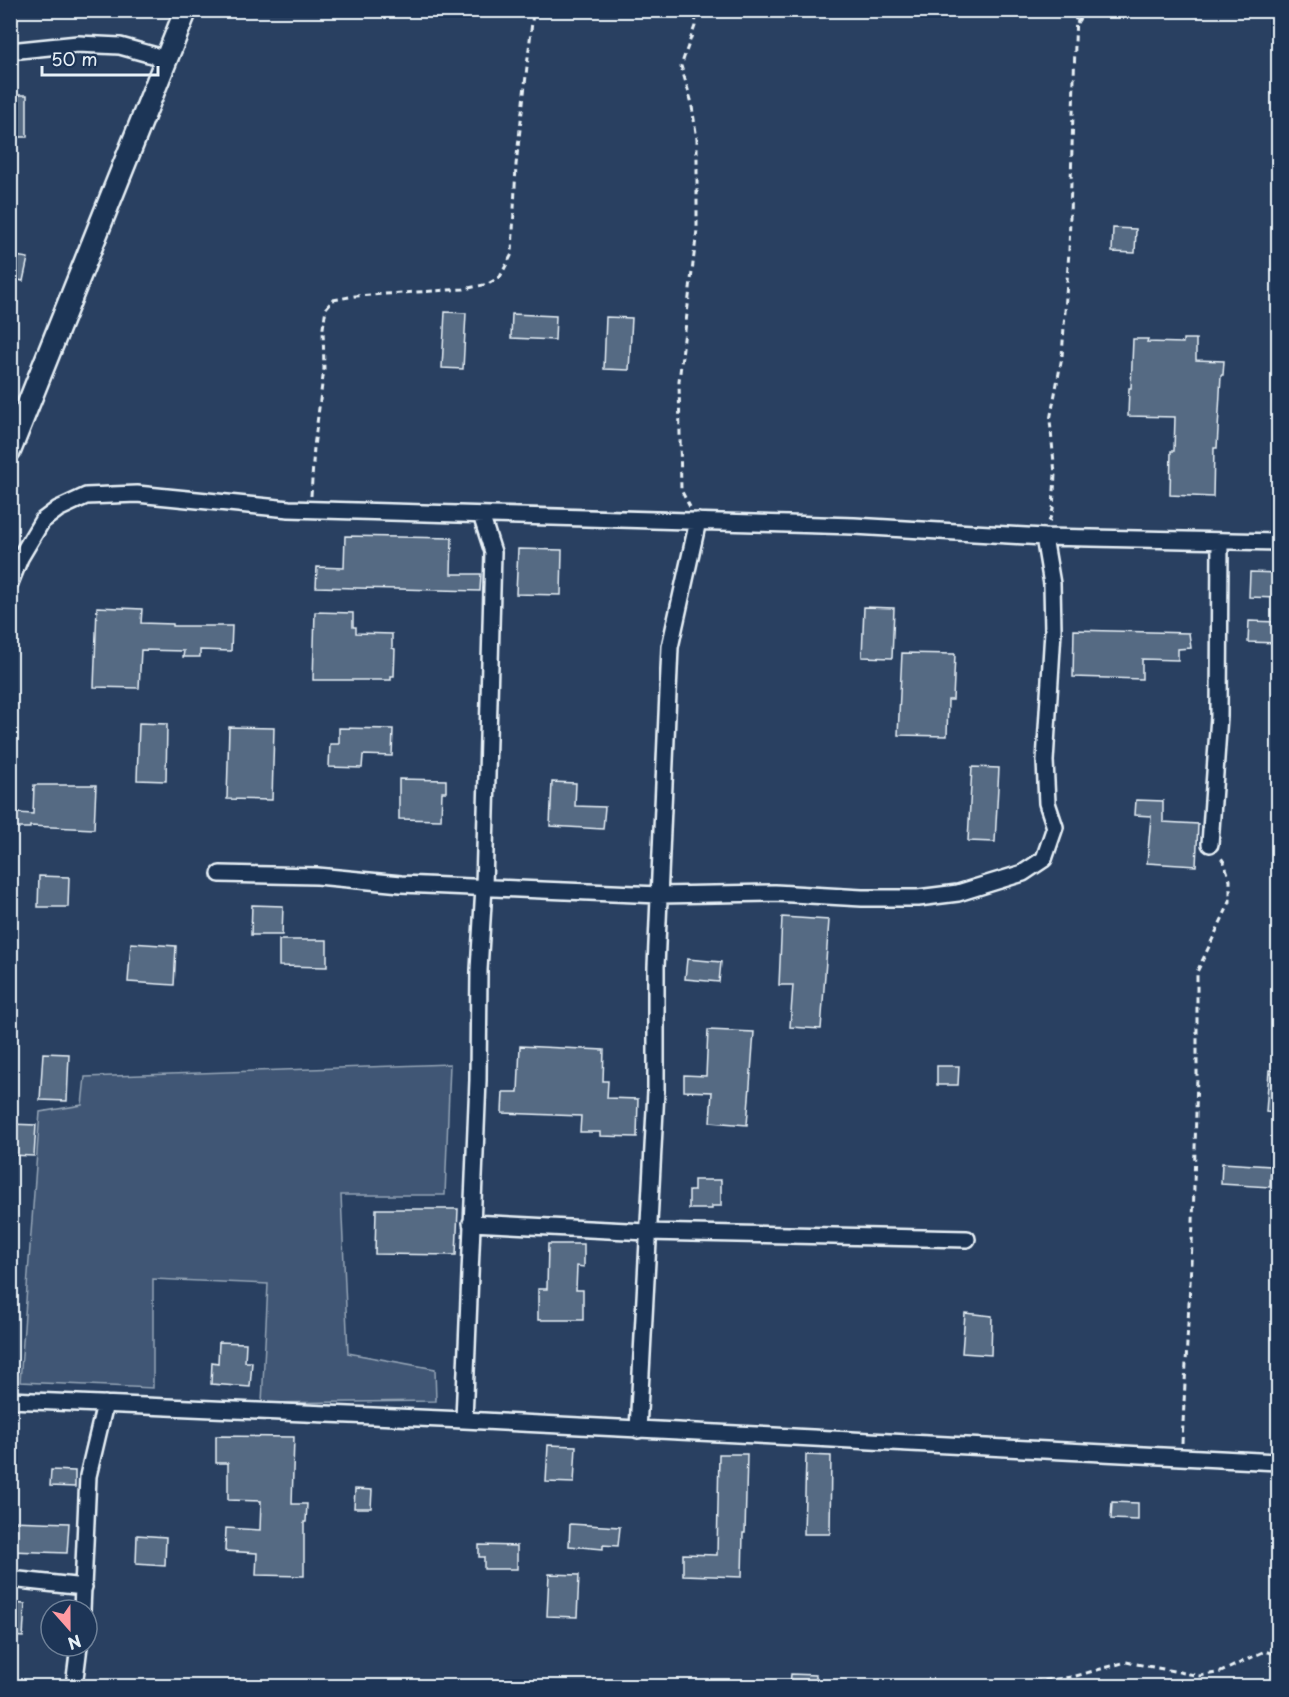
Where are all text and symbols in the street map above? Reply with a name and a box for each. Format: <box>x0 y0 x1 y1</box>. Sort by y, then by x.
scale bar <box>42 39 158 77</box>
text: 50 m <box>51 45 98 72</box>
north arrow <box>39 1598 99 1658</box>
text: N <box>65 1629 85 1656</box>

